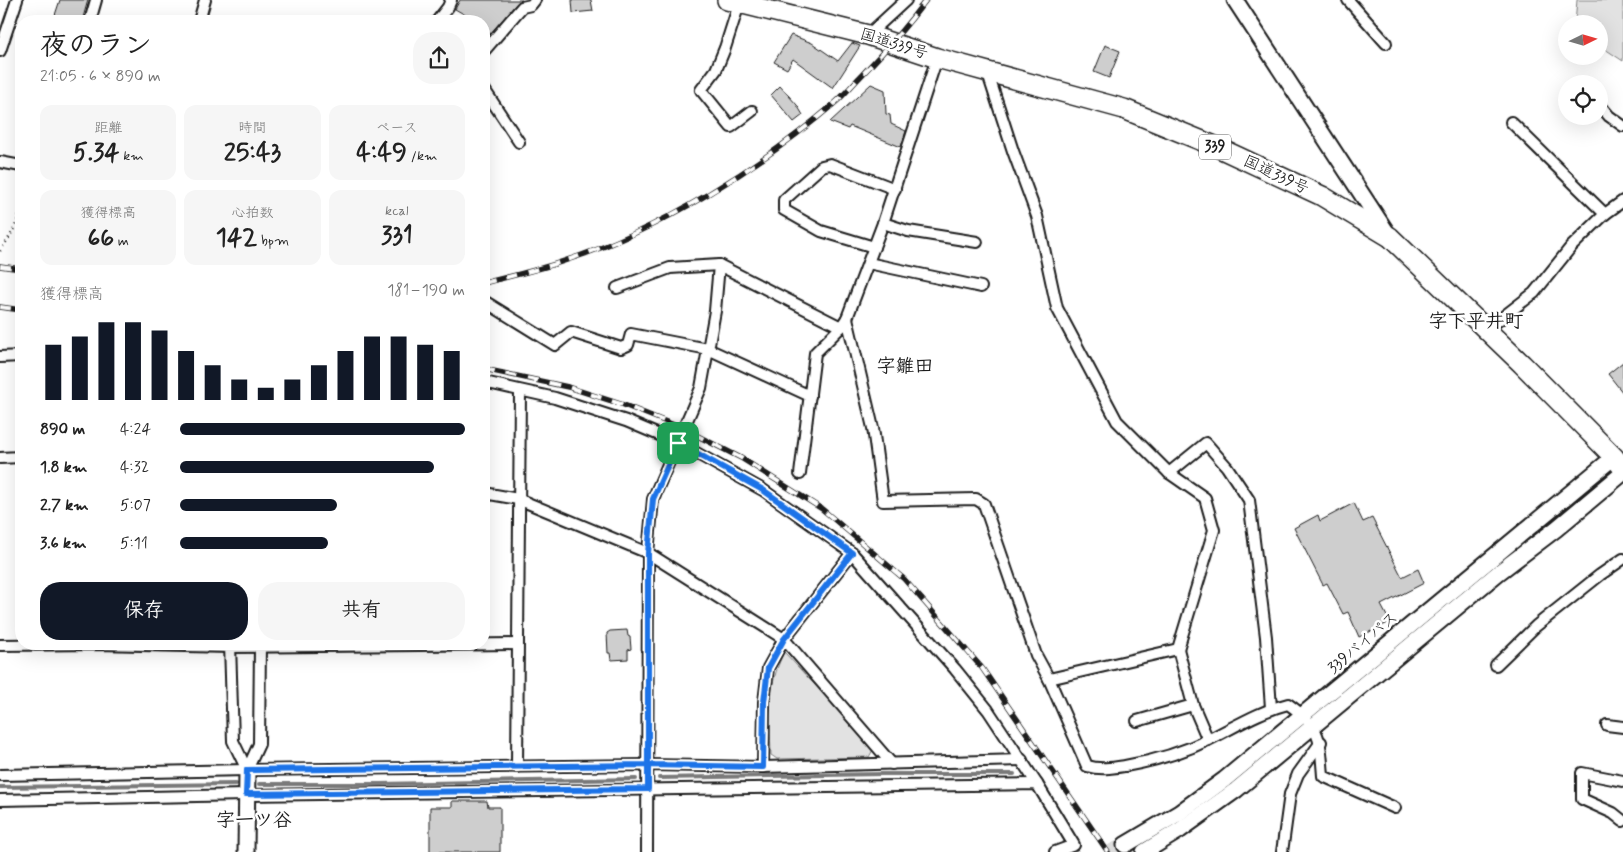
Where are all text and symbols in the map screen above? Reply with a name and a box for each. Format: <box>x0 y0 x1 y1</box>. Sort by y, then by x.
north arrow <box>1558 15 1608 65</box>
map controls <box>1558 15 1608 125</box>
street label: 国道339号 <box>857 24 931 64</box>
text: 夜のラン <box>40 28 152 65</box>
button: share <box>413 32 465 84</box>
text: 21:05 · 6 × 890 m <box>40 66 161 87</box>
button: locate <box>1558 75 1608 125</box>
text: 距離 <box>94 119 122 137</box>
text: 時間 <box>238 119 266 137</box>
text: ペース <box>376 119 417 137</box>
road number: 339 <box>1199 134 1231 160</box>
text: 5.34 <box>73 137 119 170</box>
text: 25:43 <box>224 137 281 170</box>
text: 4:49 <box>356 137 407 170</box>
text: km <box>119 147 144 165</box>
text: /km <box>407 147 437 165</box>
street label: 国道339号 <box>1240 151 1312 199</box>
text: kcal <box>385 202 409 220</box>
text: 獲得標高 <box>80 204 136 222</box>
text: 心拍数 <box>231 204 273 222</box>
text: 331 <box>381 220 413 253</box>
text: 66 <box>87 222 114 255</box>
text: 142 <box>216 222 257 255</box>
text: m <box>114 232 129 250</box>
text: bpm <box>257 232 289 250</box>
text: 181–190 m <box>387 280 465 301</box>
text: 獲得標高 <box>40 284 104 305</box>
district label: 字下平井町 <box>1428 309 1524 334</box>
district label: 字雛田 <box>876 354 934 379</box>
text: 890 m <box>40 419 85 440</box>
text: 4:24 <box>120 419 151 440</box>
pin <box>657 422 699 464</box>
icon: arrive <box>664 429 692 457</box>
text: 1.8 km <box>40 457 87 478</box>
text: 4:32 <box>120 457 149 478</box>
text: 2.7 km <box>40 495 89 516</box>
text: 5:07 <box>120 495 151 516</box>
text: 3.6 km <box>40 533 86 554</box>
text: 5:11 <box>120 533 148 554</box>
button: 保存 <box>40 582 248 640</box>
button: 共有 <box>258 582 465 640</box>
street label: 339バイパス <box>1323 607 1403 679</box>
district label: 字一ツ谷 <box>216 808 292 833</box>

